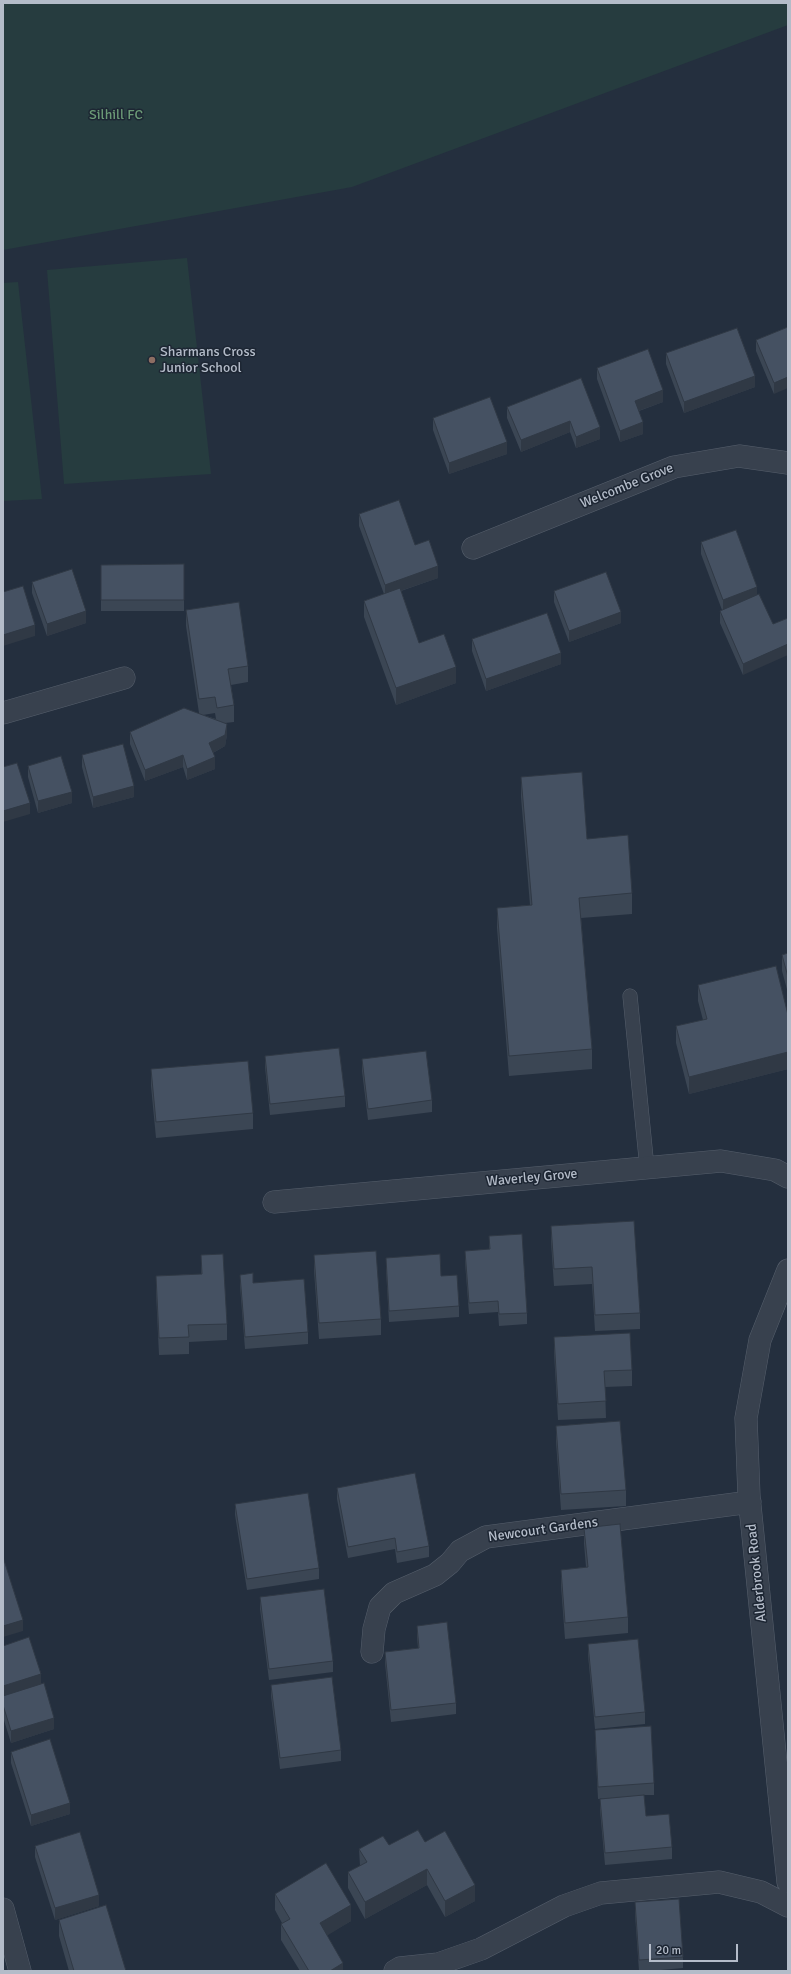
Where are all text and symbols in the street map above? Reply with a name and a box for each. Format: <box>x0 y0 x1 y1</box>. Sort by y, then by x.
park label: Silhill FC <box>89 107 143 123</box>
place label: Sharmans Cross Junior School <box>160 344 256 376</box>
marker: Sharmans Cross Junior School <box>147 355 157 365</box>
street label: Welcombe Grove <box>578 460 676 512</box>
street label: Waverley Grove <box>486 1166 578 1190</box>
street label: Newcourt Gardens <box>487 1514 599 1546</box>
street label: Alderbrook Road <box>743 1523 771 1623</box>
scale bar <box>651 1936 740 1962</box>
text: 20 m <box>656 1943 681 1958</box>

